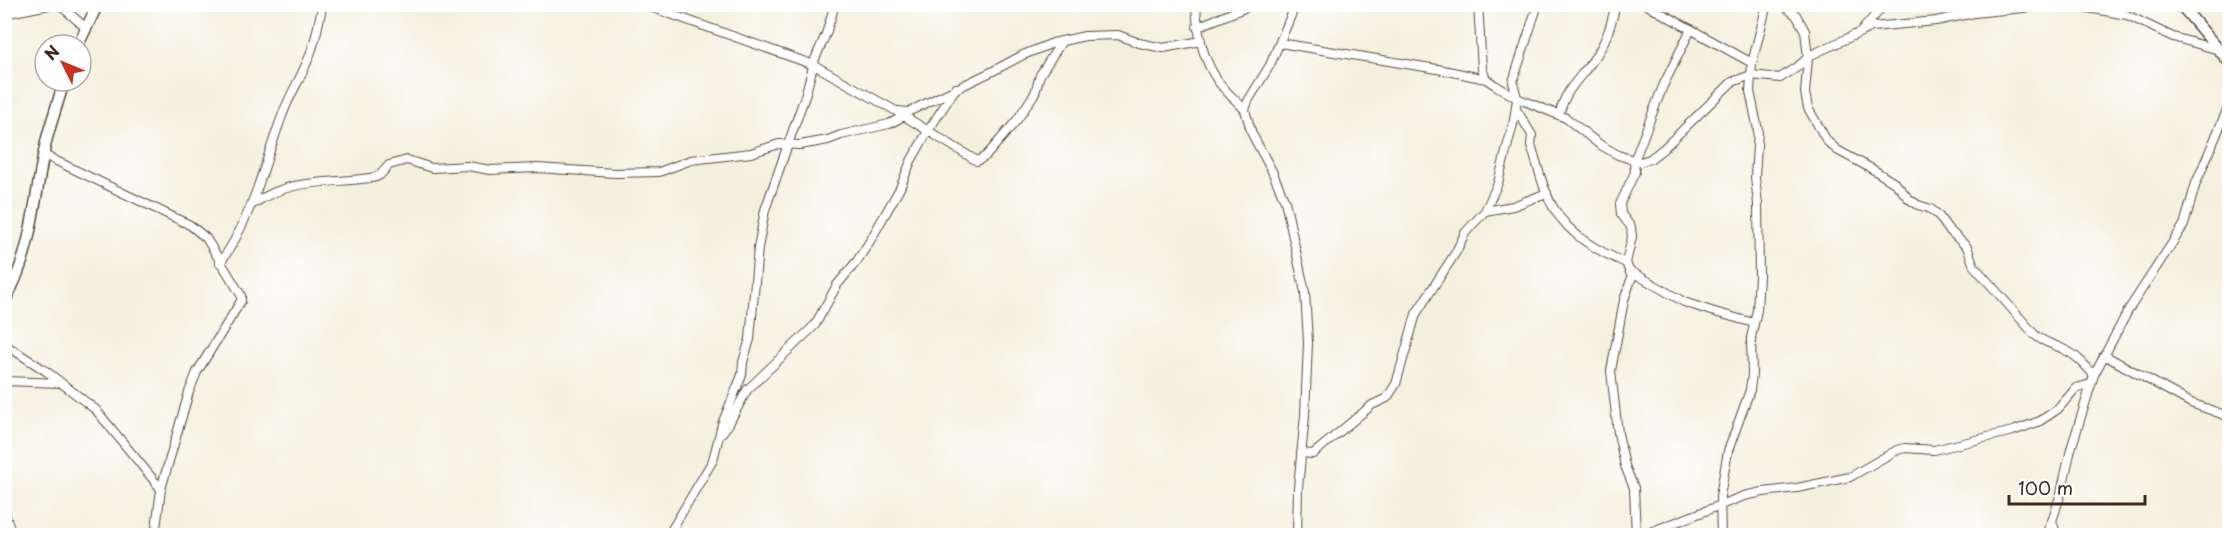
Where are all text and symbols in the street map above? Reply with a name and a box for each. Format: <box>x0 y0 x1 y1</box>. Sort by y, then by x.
north arrow <box>33 33 93 93</box>
text: N <box>38 39 64 65</box>
scale bar <box>2009 468 2146 506</box>
text: 100 m <box>2018 474 2073 501</box>

